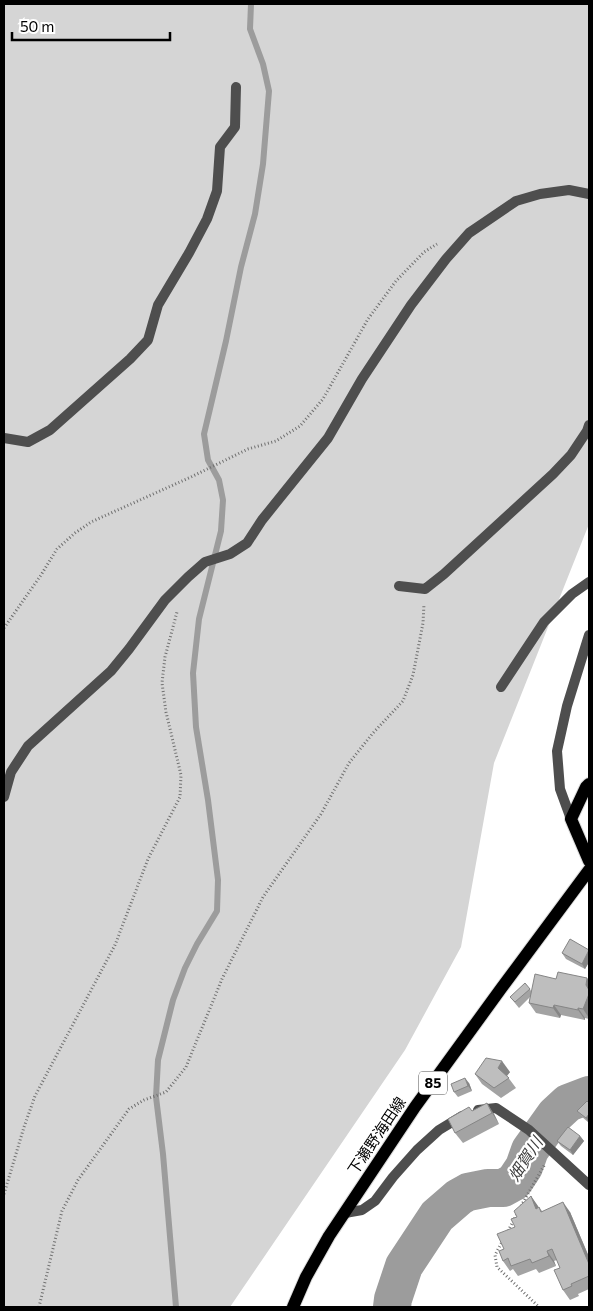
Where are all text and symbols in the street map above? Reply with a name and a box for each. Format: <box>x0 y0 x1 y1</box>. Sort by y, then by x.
scale bar <box>12 10 170 42</box>
text: 50 m <box>20 17 54 35</box>
road number: 85 <box>419 1072 447 1094</box>
street label: 下瀬野海田線 <box>344 1093 409 1178</box>
water label: 畑賀川 <box>504 1132 547 1184</box>

